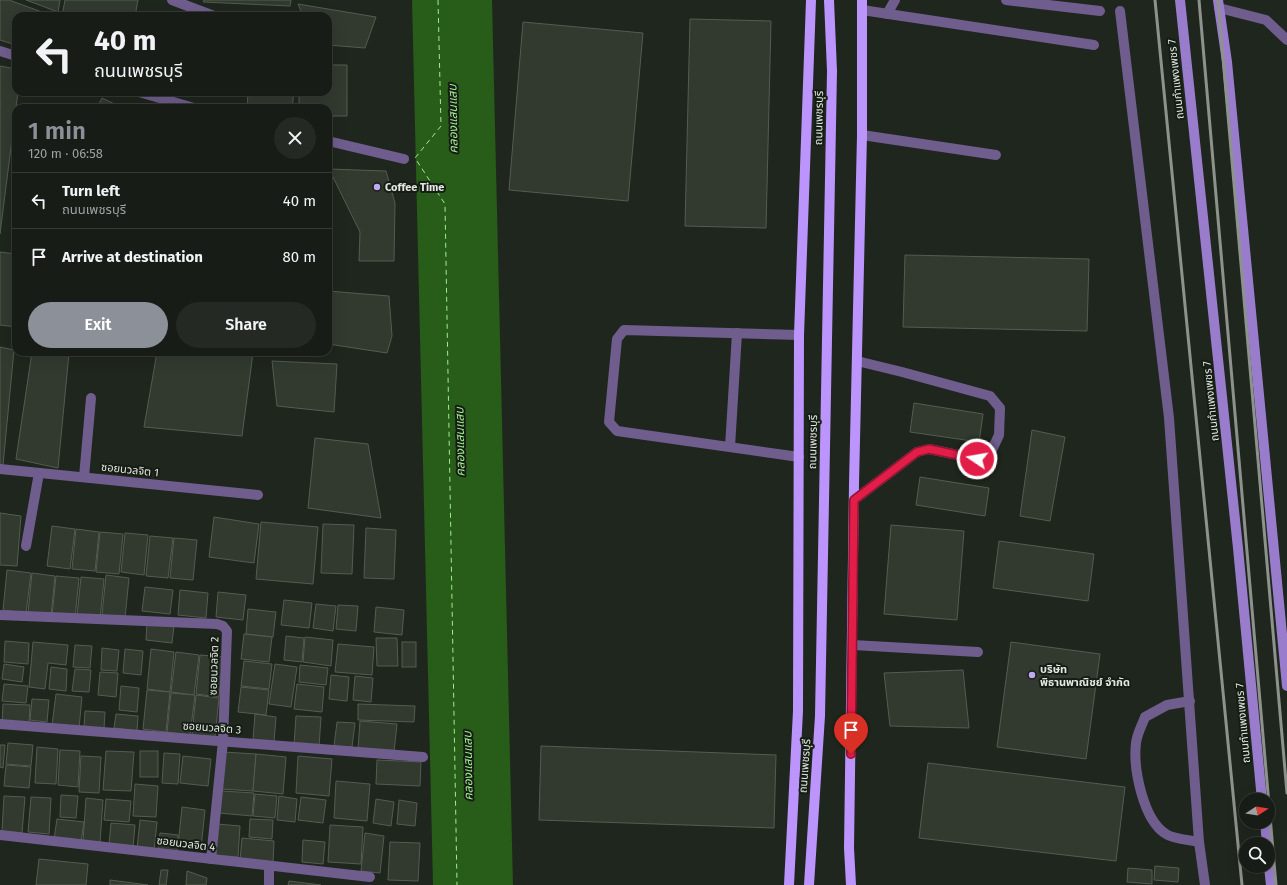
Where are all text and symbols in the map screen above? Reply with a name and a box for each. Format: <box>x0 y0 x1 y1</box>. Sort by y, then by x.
text: 40 m <box>94 24 157 57</box>
icon: left <box>28 28 80 80</box>
street label: ถนนกำแพงเพชร 7 <box>1165 38 1187 120</box>
text: ถนนเพชรบุรี <box>94 60 183 82</box>
water label: คลองแสนแสบ <box>445 83 461 154</box>
street label: ถนนเพชรบุรี <box>812 90 826 145</box>
text: 1 min <box>28 117 86 145</box>
button: close <box>274 117 316 159</box>
text: 120 m · 06:58 <box>28 146 103 161</box>
place label: Coffee Time <box>385 181 444 194</box>
text: Turn left <box>62 182 120 200</box>
marker: Coffee Time <box>372 182 382 192</box>
icon: left <box>28 190 50 212</box>
text: 40 m <box>283 192 316 210</box>
text: ถนนเพชรบุรี <box>62 202 126 217</box>
icon: arrive <box>28 246 50 268</box>
text: Arrive at destination <box>62 248 203 266</box>
text: 80 m <box>283 248 316 266</box>
button: Exit <box>28 302 168 348</box>
button: Share <box>176 302 316 348</box>
street label: ถนนกำแพงเพชร 7 <box>1200 360 1222 442</box>
water label: คลองแสนแสบ <box>452 406 468 477</box>
street label: ถนนเพชรบุรี <box>806 414 820 469</box>
position arrow <box>956 438 998 480</box>
street label: ซอยนวลจิต 1 <box>101 461 159 479</box>
street label: ซอยนวลจิต 2 <box>206 636 222 696</box>
place label: บริษัท พิธานพาณิชย์ จำกัด <box>1040 663 1130 689</box>
marker: บริษัท พิธานพาณิชย์ จำกัด <box>1027 670 1037 680</box>
street label: ถนนกำแพงเพชร 7 <box>1233 682 1253 764</box>
pin <box>834 713 868 754</box>
street label: ซอยนวลจิต 3 <box>182 719 242 737</box>
icon: arrive <box>840 719 862 741</box>
water label: คลองแสนแสบ <box>460 730 476 801</box>
street label: ถนนเพชรบุรี <box>797 738 813 793</box>
north arrow <box>1239 793 1275 829</box>
map controls <box>1239 793 1275 873</box>
street label: ซอยนวลจิต 4 <box>156 834 216 854</box>
button: search <box>1239 837 1275 873</box>

